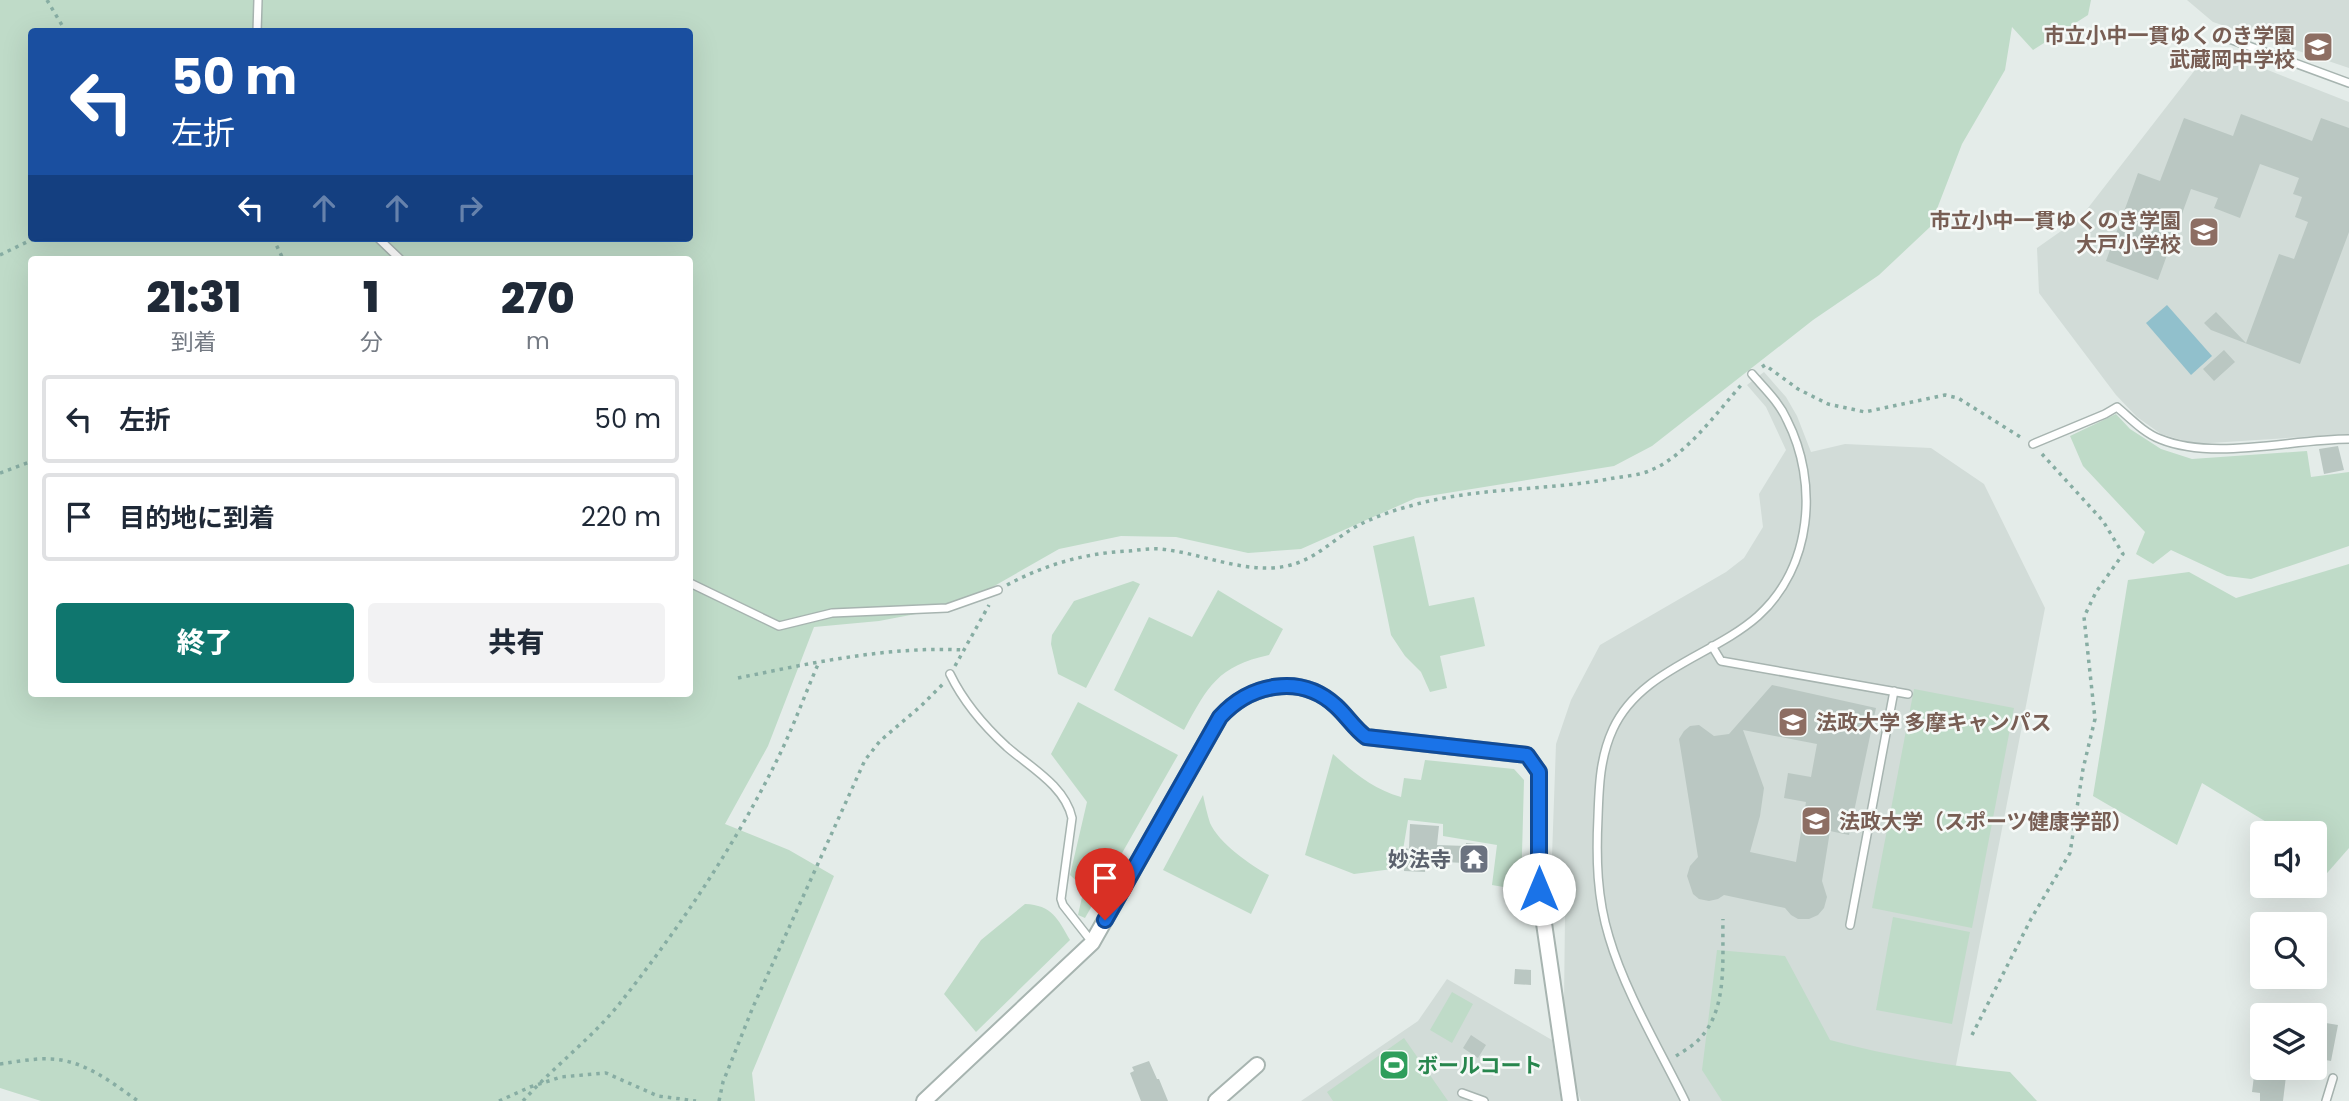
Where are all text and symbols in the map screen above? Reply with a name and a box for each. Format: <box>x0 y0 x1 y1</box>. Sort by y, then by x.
place label: 市立小中一貫ゆくのき学園 武蔵岡中学校 <box>2044 21 2295 74</box>
school or university icon: 市立小中一貫ゆくのき学園 武蔵岡中学校 <box>2301 30 2335 64</box>
text: 50 m <box>171 43 297 111</box>
icon: left <box>56 56 147 147</box>
text: 左折 <box>171 110 235 155</box>
icon: left <box>232 189 270 227</box>
icon: ahead <box>305 189 343 227</box>
icon: ahead <box>378 189 416 227</box>
icon: right <box>451 189 489 227</box>
place label: 市立小中一貫ゆくのき学園 大戸小学校 <box>1930 206 2181 259</box>
school or university icon: 市立小中一貫ゆくのき学園 大戸小学校 <box>2187 215 2221 249</box>
text: 21:31 <box>146 268 241 327</box>
text: 1 <box>363 268 379 327</box>
text: 270 <box>501 269 575 328</box>
text: m <box>526 325 550 357</box>
text: 到着 <box>171 326 217 358</box>
text: 分 <box>360 326 383 358</box>
icon: left <box>60 400 98 438</box>
text: 50 m <box>595 401 661 437</box>
text: 左折 <box>119 402 171 438</box>
icon: arrive <box>60 498 98 536</box>
text: 220 m <box>581 499 661 535</box>
text: 目的地に到着 <box>119 500 275 536</box>
button: 終了 <box>56 603 354 683</box>
button: 共有 <box>368 603 665 683</box>
school or university icon: 法政大学 多摩キャンパス <box>1776 705 1810 739</box>
place label: 法政大学 多摩キャンパス <box>1816 708 2051 737</box>
school or university icon: 法政大学（スポーツ健康学部） <box>1799 804 1833 838</box>
place label: 法政大学（スポーツ健康学部） <box>1839 807 2133 836</box>
map controls <box>2250 821 2327 1080</box>
button: sound <box>2250 821 2327 898</box>
temple icon: 妙法寺 <box>1457 842 1491 876</box>
place label: 妙法寺 <box>1388 845 1451 874</box>
pin <box>1075 848 1135 920</box>
position arrow <box>1502 852 1576 926</box>
icon: arrive <box>1086 859 1124 897</box>
button: search <box>2250 912 2327 989</box>
button: layers <box>2250 1003 2327 1080</box>
sports icon: ボールコート <box>1377 1048 1411 1082</box>
place label: ボールコート <box>1417 1051 1543 1080</box>

